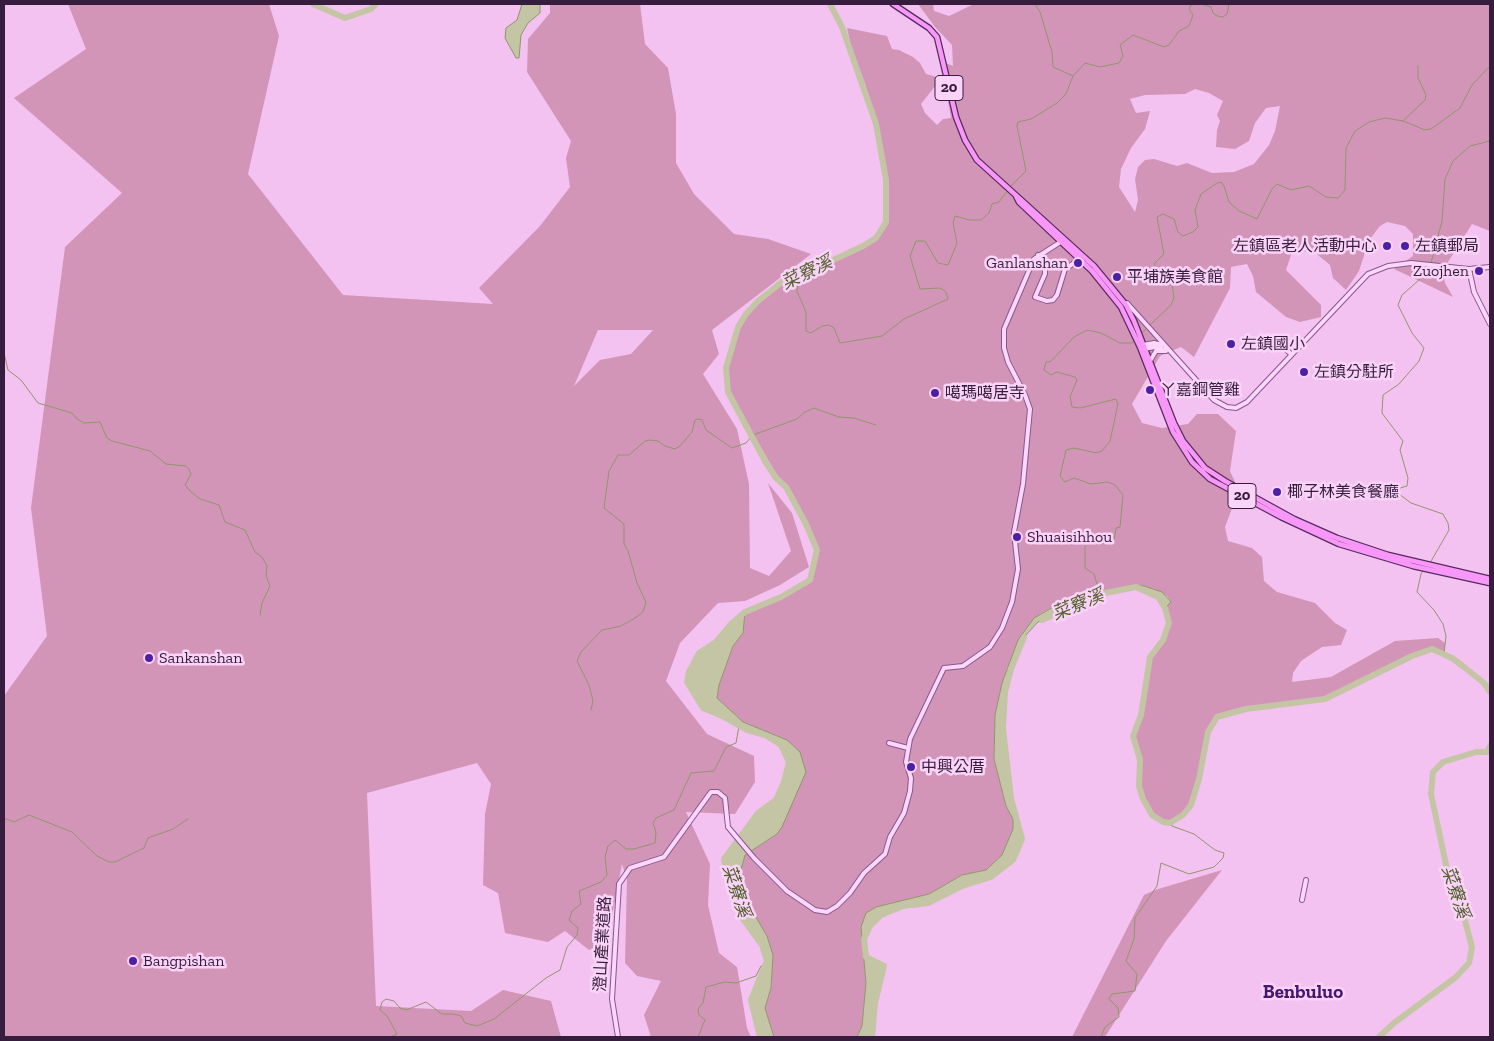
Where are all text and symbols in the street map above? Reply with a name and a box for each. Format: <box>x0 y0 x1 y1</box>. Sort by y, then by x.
road number: 20 <box>935 76 963 100</box>
place label: 左鎮區老人活動中心 <box>1233 236 1377 256</box>
place label: 左鎮郵局 <box>1415 236 1479 256</box>
marker: 左鎮區老人活動中心 <box>1381 240 1393 252</box>
marker: 左鎮郵局 <box>1399 240 1411 252</box>
water label: 菜竂溪 <box>778 251 836 295</box>
place label: Ganlanshan <box>986 253 1068 273</box>
marker: Ganlanshan <box>1072 257 1084 269</box>
place label: Zuojhen <box>1413 261 1469 281</box>
marker: Zuojhen <box>1473 265 1485 277</box>
place label: 平埔族美食館 <box>1127 267 1223 287</box>
marker: 平埔族美食館 <box>1111 271 1123 283</box>
place label: 左鎮國小 <box>1241 334 1305 354</box>
marker: 左鎮國小 <box>1225 338 1237 350</box>
place label: 左鎮分駐所 <box>1314 362 1394 382</box>
marker: 左鎮分駐所 <box>1298 366 1310 378</box>
place label: ㄚ嘉鋼管雞 <box>1160 380 1240 400</box>
place label: 噶瑪噶居寺 <box>945 383 1025 403</box>
marker: ㄚ嘉鋼管雞 <box>1144 384 1156 396</box>
marker: 噶瑪噶居寺 <box>929 387 941 399</box>
place label: 椰子林美食餐廳 <box>1287 482 1399 502</box>
road number: 20 <box>1228 484 1256 508</box>
marker: 椰子林美食餐廳 <box>1271 486 1283 498</box>
place label: Shuaisihhou <box>1027 527 1112 547</box>
marker: Shuaisihhou <box>1011 531 1023 543</box>
water label: 菜竂溪 <box>1049 585 1107 625</box>
place label: Sankanshan <box>159 648 243 668</box>
marker: Sankanshan <box>143 652 155 664</box>
place label: 中興公厝 <box>921 757 985 777</box>
marker: 中興公厝 <box>905 761 917 773</box>
water label: 菜竂溪 <box>717 862 755 920</box>
water label: 菜竂溪 <box>1436 863 1474 921</box>
street label: 澄山產業道路 <box>591 896 615 992</box>
place label: Bangpishan <box>143 951 224 971</box>
marker: Bangpishan <box>127 955 139 967</box>
district label: Benbuluo <box>1263 982 1343 1004</box>

